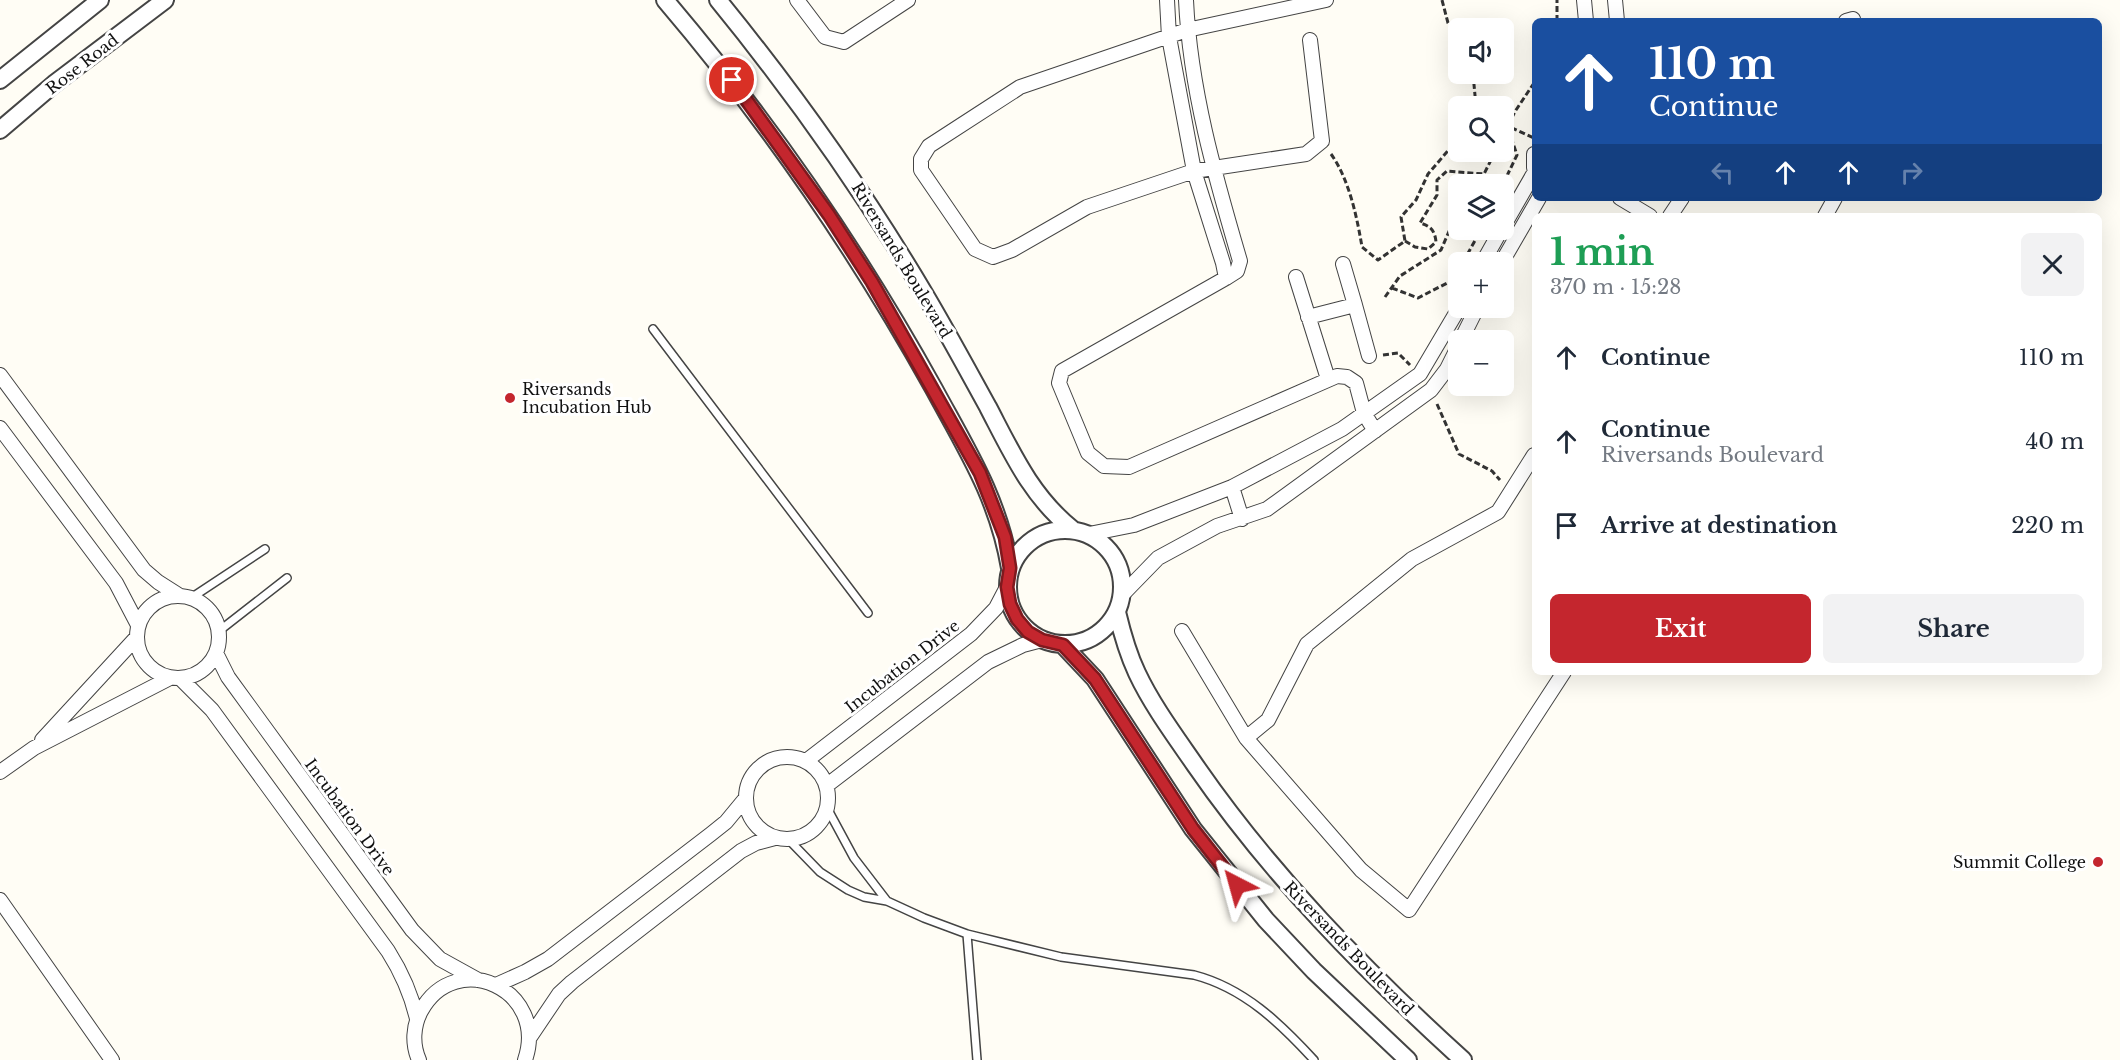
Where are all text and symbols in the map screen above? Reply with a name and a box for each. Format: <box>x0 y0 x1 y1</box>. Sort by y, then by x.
map controls <box>1448 18 1514 396</box>
button: sound <box>1448 18 1514 84</box>
street label: Rose Road <box>42 29 122 99</box>
text: 110 m <box>1649 38 1775 90</box>
icon: ahead <box>1550 42 1628 120</box>
pin <box>706 54 757 105</box>
icon: arrive <box>715 63 748 96</box>
text: Continue <box>1649 90 1779 123</box>
button: search <box>1448 96 1514 162</box>
icon: left <box>1706 156 1739 189</box>
icon: ahead <box>1769 156 1802 189</box>
icon: ahead <box>1832 156 1865 189</box>
icon: right <box>1895 156 1928 189</box>
button: layers <box>1448 174 1514 240</box>
street label: Riversands Boulevard <box>847 178 957 342</box>
text: 1 min <box>1550 230 1654 275</box>
button: close <box>2021 233 2084 296</box>
button: + <box>1448 252 1514 318</box>
text: 370 m · 15:28 <box>1550 275 1681 299</box>
button: − <box>1448 330 1514 396</box>
icon: ahead <box>1550 341 1583 374</box>
text: Continue <box>1601 344 1710 371</box>
text: 110 m <box>2019 344 2084 371</box>
place label: Riversands Incubation Hub <box>522 379 652 417</box>
marker: Riversands Incubation Hub <box>503 391 517 405</box>
text: Continue <box>1601 416 1710 443</box>
icon: ahead <box>1550 425 1583 458</box>
text: 40 m <box>2026 428 2084 455</box>
text: Riversands Boulevard <box>1601 443 1824 467</box>
icon: arrive <box>1550 509 1583 542</box>
text: Arrive at destination <box>1601 512 1838 539</box>
text: 220 m <box>2011 512 2084 539</box>
button: Exit <box>1550 594 1811 663</box>
button: Share <box>1823 594 2084 663</box>
street label: Incubation Drive <box>841 615 963 717</box>
street label: Incubation Drive <box>301 755 399 879</box>
place label: Summit College <box>1953 852 2086 872</box>
position arrow <box>1205 853 1269 917</box>
marker: Summit College <box>2091 855 2105 869</box>
street label: Riversands Boulevard <box>1280 877 1418 1019</box>

